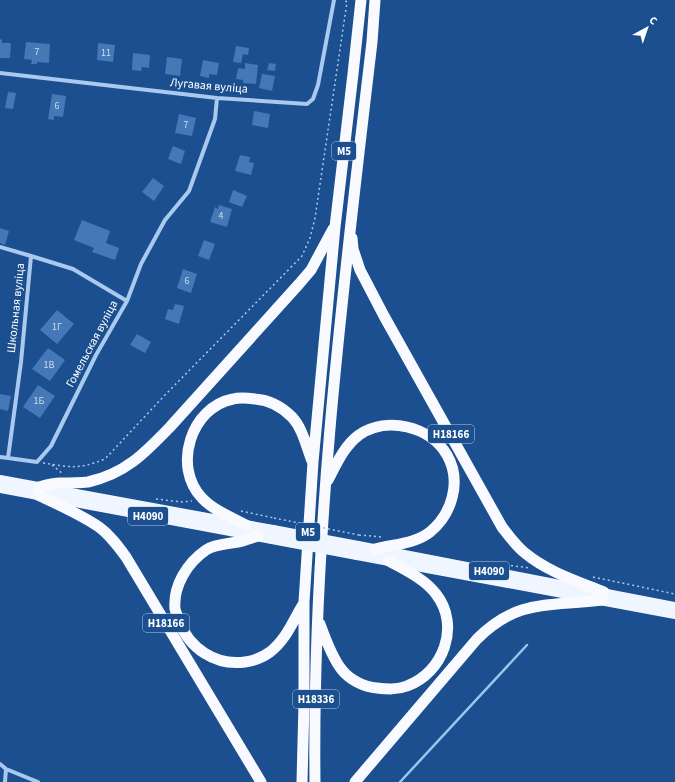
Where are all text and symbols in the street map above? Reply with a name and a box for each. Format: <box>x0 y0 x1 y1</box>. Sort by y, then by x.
north arrow <box>627 8 667 48</box>
text: С <box>646 13 661 29</box>
house number: 7 <box>35 45 40 59</box>
house number: 11 <box>101 46 111 60</box>
street label: Лугавая вуліца <box>169 74 249 98</box>
house number: 6 <box>55 99 60 113</box>
house number: 7 <box>184 118 189 132</box>
road number: М5 <box>332 142 356 160</box>
house number: 4 <box>219 209 224 223</box>
street label: Школьная вуліца <box>3 262 29 354</box>
house number: 6 <box>185 274 190 288</box>
street label: Гомельская вуліца <box>62 297 122 391</box>
house number: 1Г <box>52 320 62 334</box>
house number: 1В <box>44 358 55 372</box>
house number: 1Б <box>34 394 45 408</box>
road number: Н18166 <box>428 425 474 443</box>
road number: Н4090 <box>128 507 168 525</box>
road number: М5 <box>296 523 320 541</box>
road number: Н4090 <box>469 562 509 580</box>
road number: Н18166 <box>143 614 189 632</box>
road number: Н18336 <box>293 690 339 708</box>

